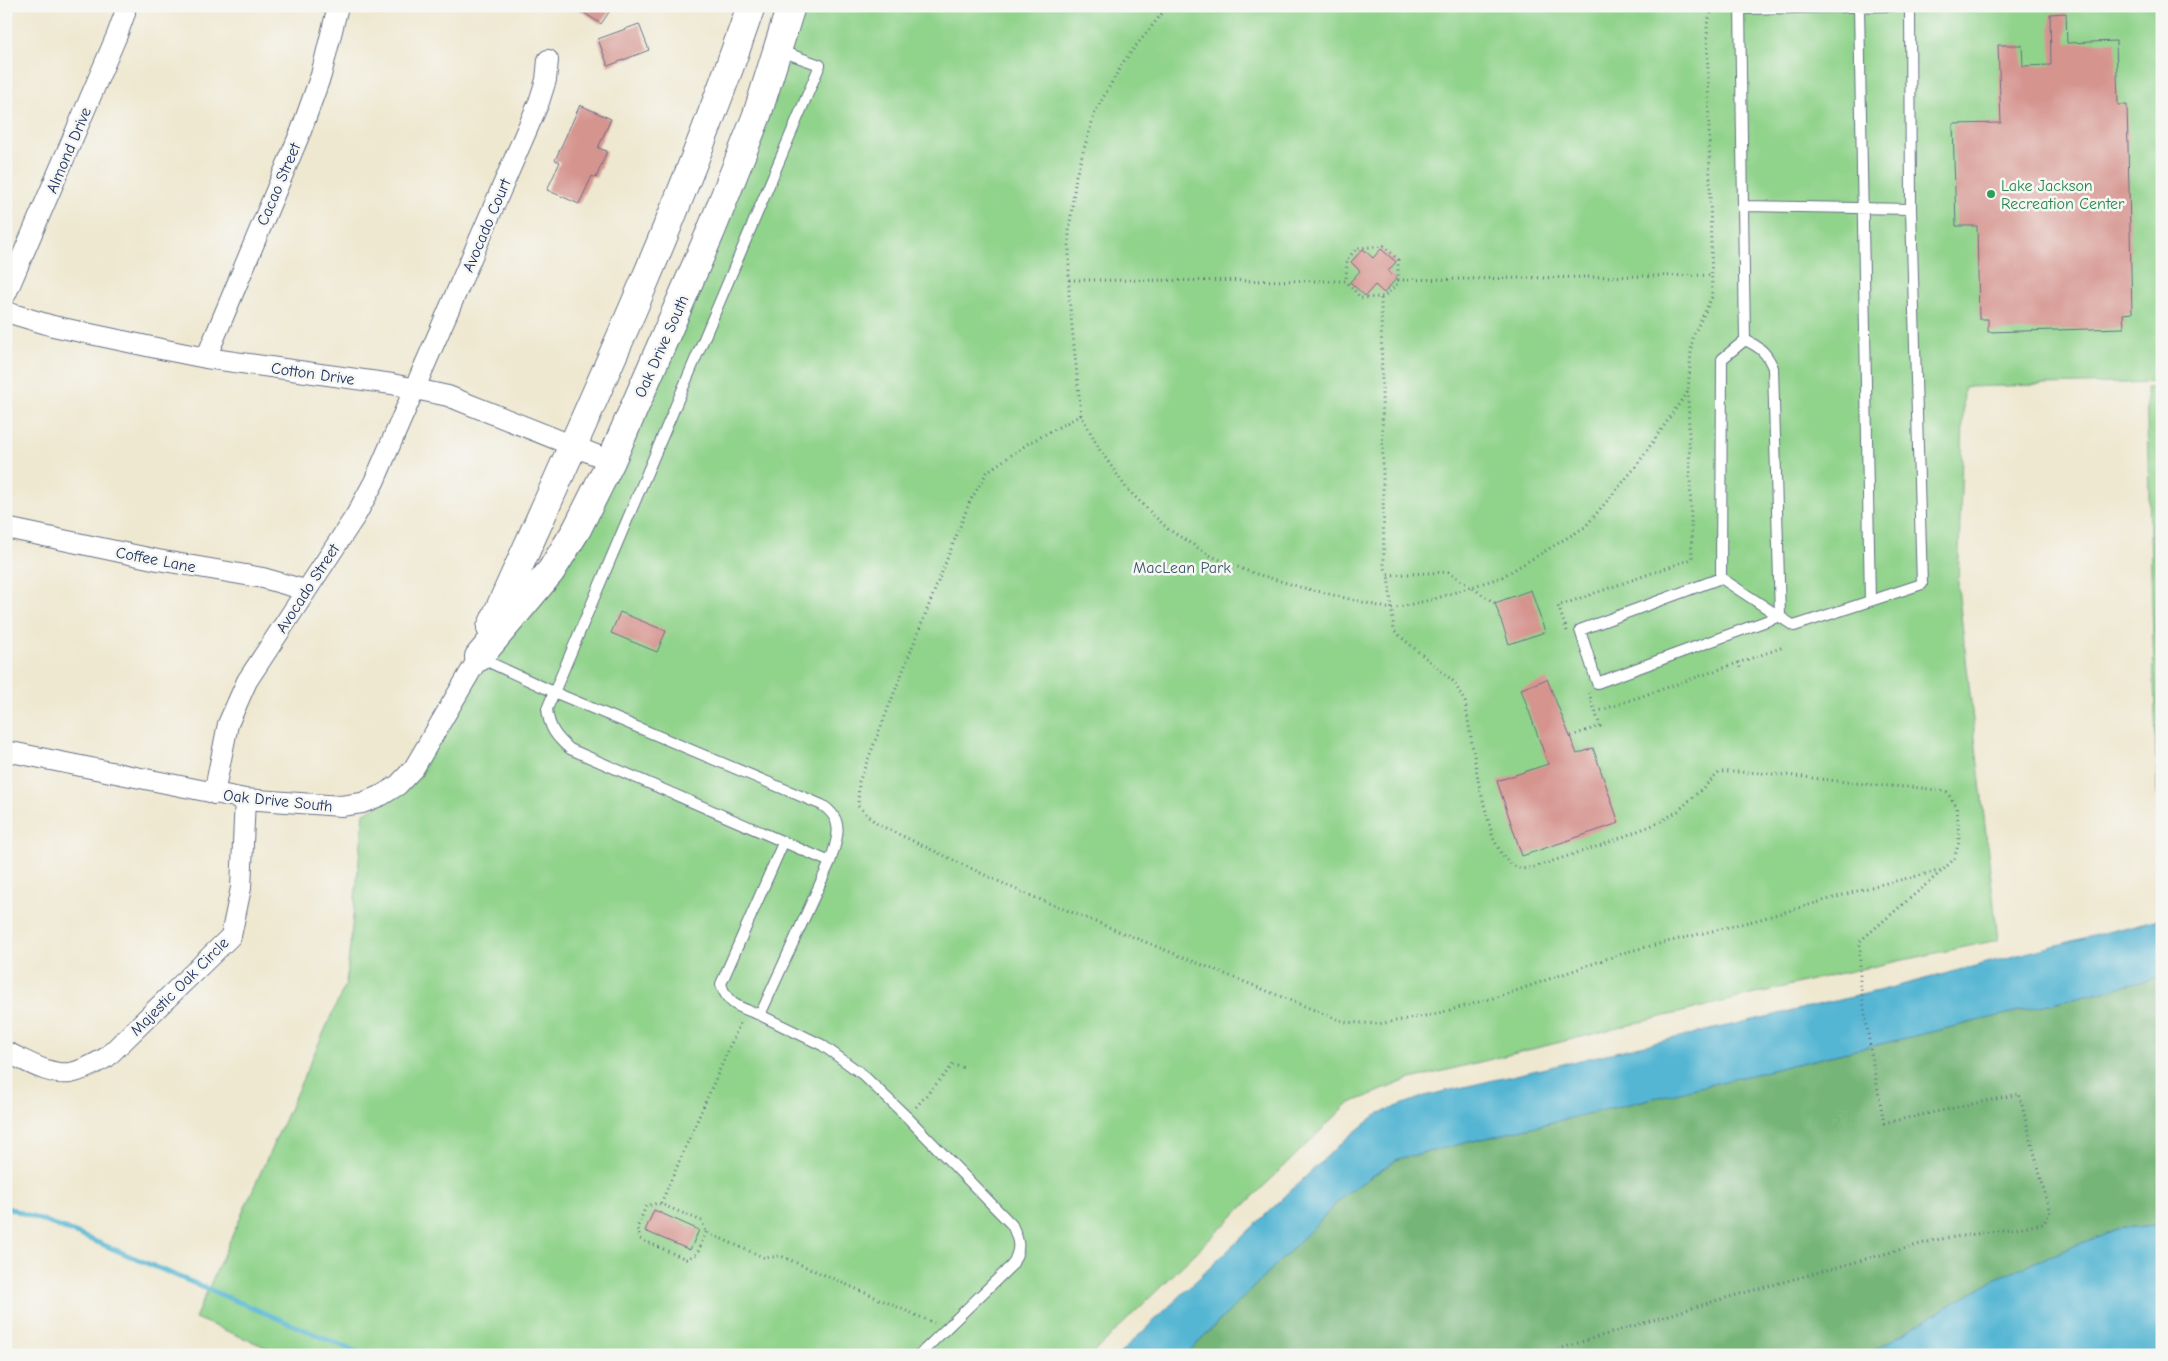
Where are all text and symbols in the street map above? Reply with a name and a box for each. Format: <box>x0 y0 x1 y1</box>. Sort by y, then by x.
street label: Almond Drive <box>43 105 95 196</box>
street label: Cacao Street <box>253 140 305 228</box>
street label: Avocado Court <box>459 176 515 275</box>
place label: Lake Jackson Recreation Center <box>2001 177 2125 213</box>
marker: Lake Jackson Recreation Center <box>1985 188 1997 200</box>
street label: Oak Drive South <box>631 292 693 400</box>
street label: Cotton Drive <box>270 359 356 389</box>
street label: Avocado Street <box>272 540 344 636</box>
street label: Coffee Lane <box>114 543 197 577</box>
park label: MacLean Park <box>1133 559 1231 577</box>
street label: Oak Drive South <box>222 786 334 816</box>
street label: Majestic Oak Circle <box>127 934 233 1040</box>

